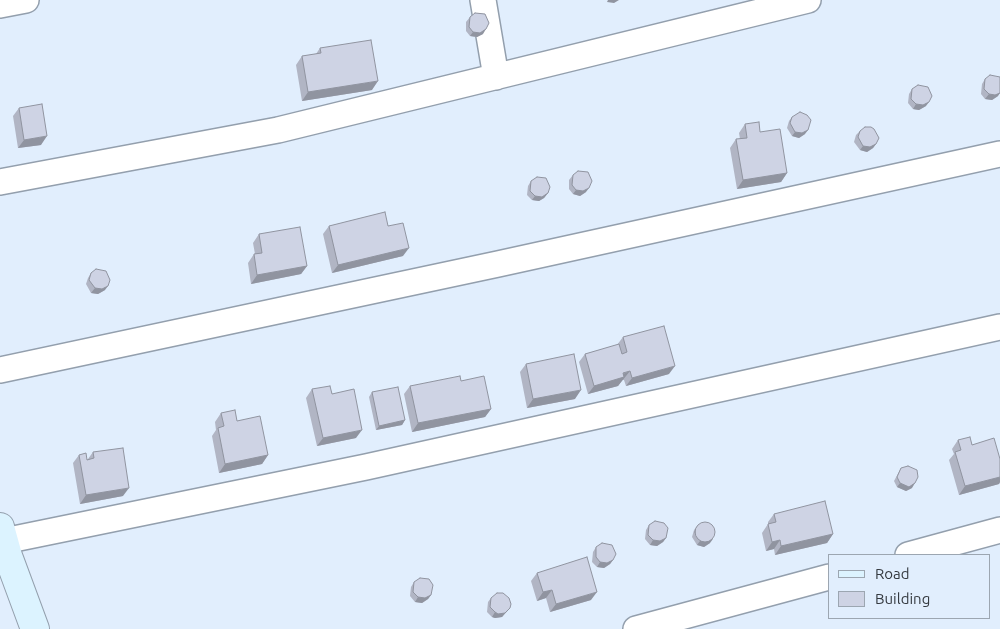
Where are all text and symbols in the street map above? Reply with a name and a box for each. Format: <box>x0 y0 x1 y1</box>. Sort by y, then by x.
legend <box>828 554 990 619</box>
text: Road <box>875 565 910 582</box>
text: Building <box>875 590 930 607</box>

